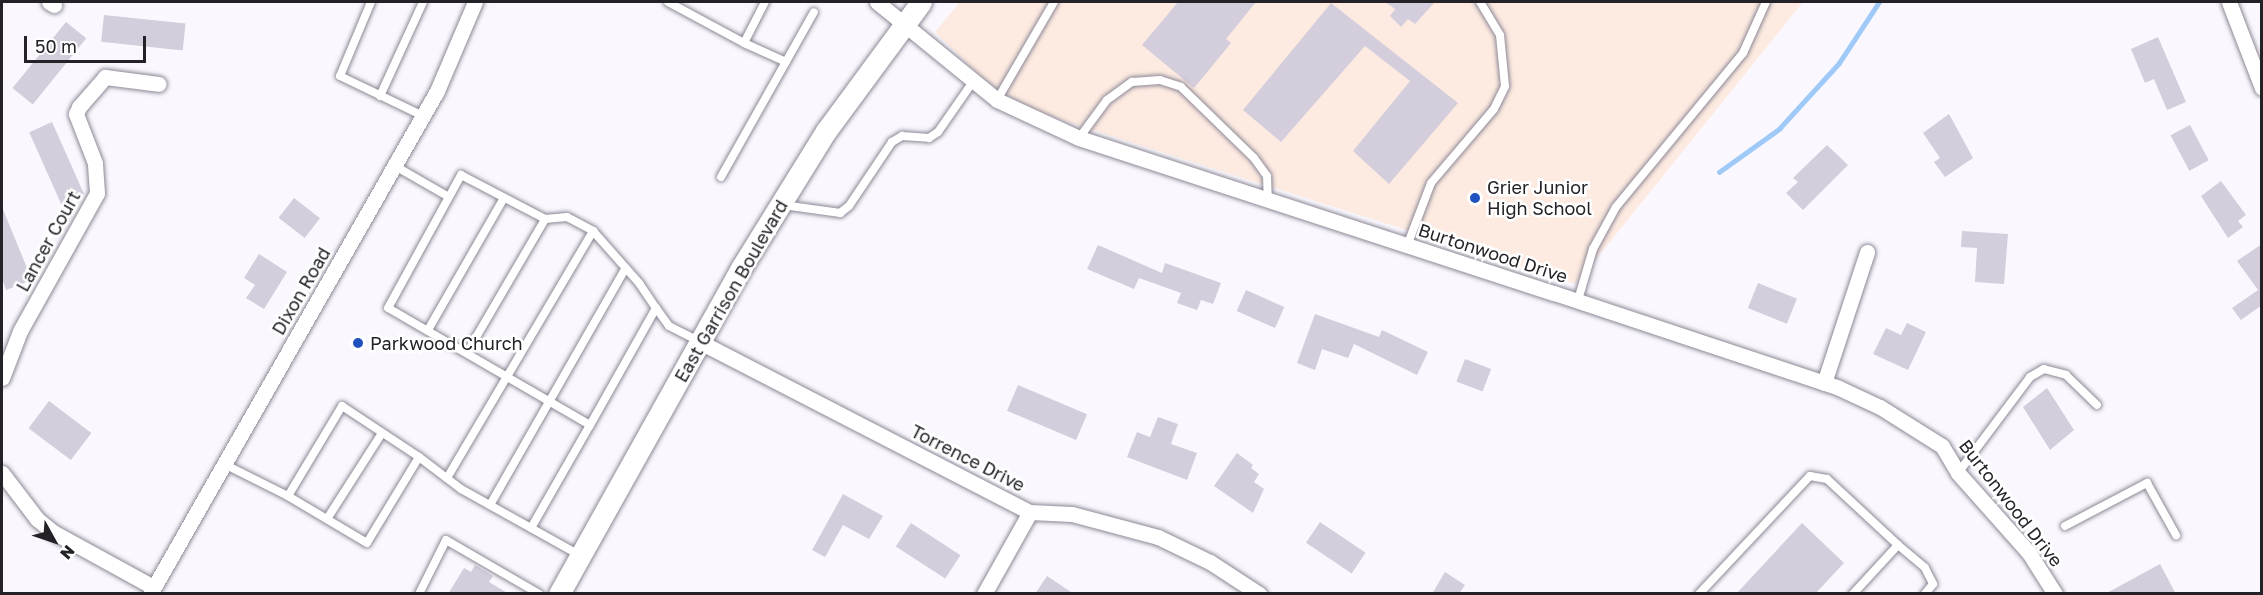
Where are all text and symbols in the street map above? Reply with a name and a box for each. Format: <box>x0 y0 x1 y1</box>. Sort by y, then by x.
scale bar <box>27 24 148 62</box>
text: 50 m <box>35 35 77 57</box>
place label: Grier Junior High School <box>1487 177 1592 219</box>
street label: Lancer Court <box>11 187 85 295</box>
marker: Grier Junior High School <box>1468 191 1482 205</box>
street label: East Garrison Boulevard <box>670 196 792 386</box>
street label: Burtonwood Drive <box>1416 219 1570 287</box>
street label: Dixon Road <box>267 243 335 339</box>
place label: Parkwood Church <box>370 332 523 354</box>
marker: Parkwood Church <box>351 336 365 350</box>
street label: Torrence Drive <box>907 420 1029 496</box>
street label: Burtonwood Drive <box>1955 435 2067 571</box>
north arrow <box>24 511 84 571</box>
text: N <box>56 541 79 564</box>

